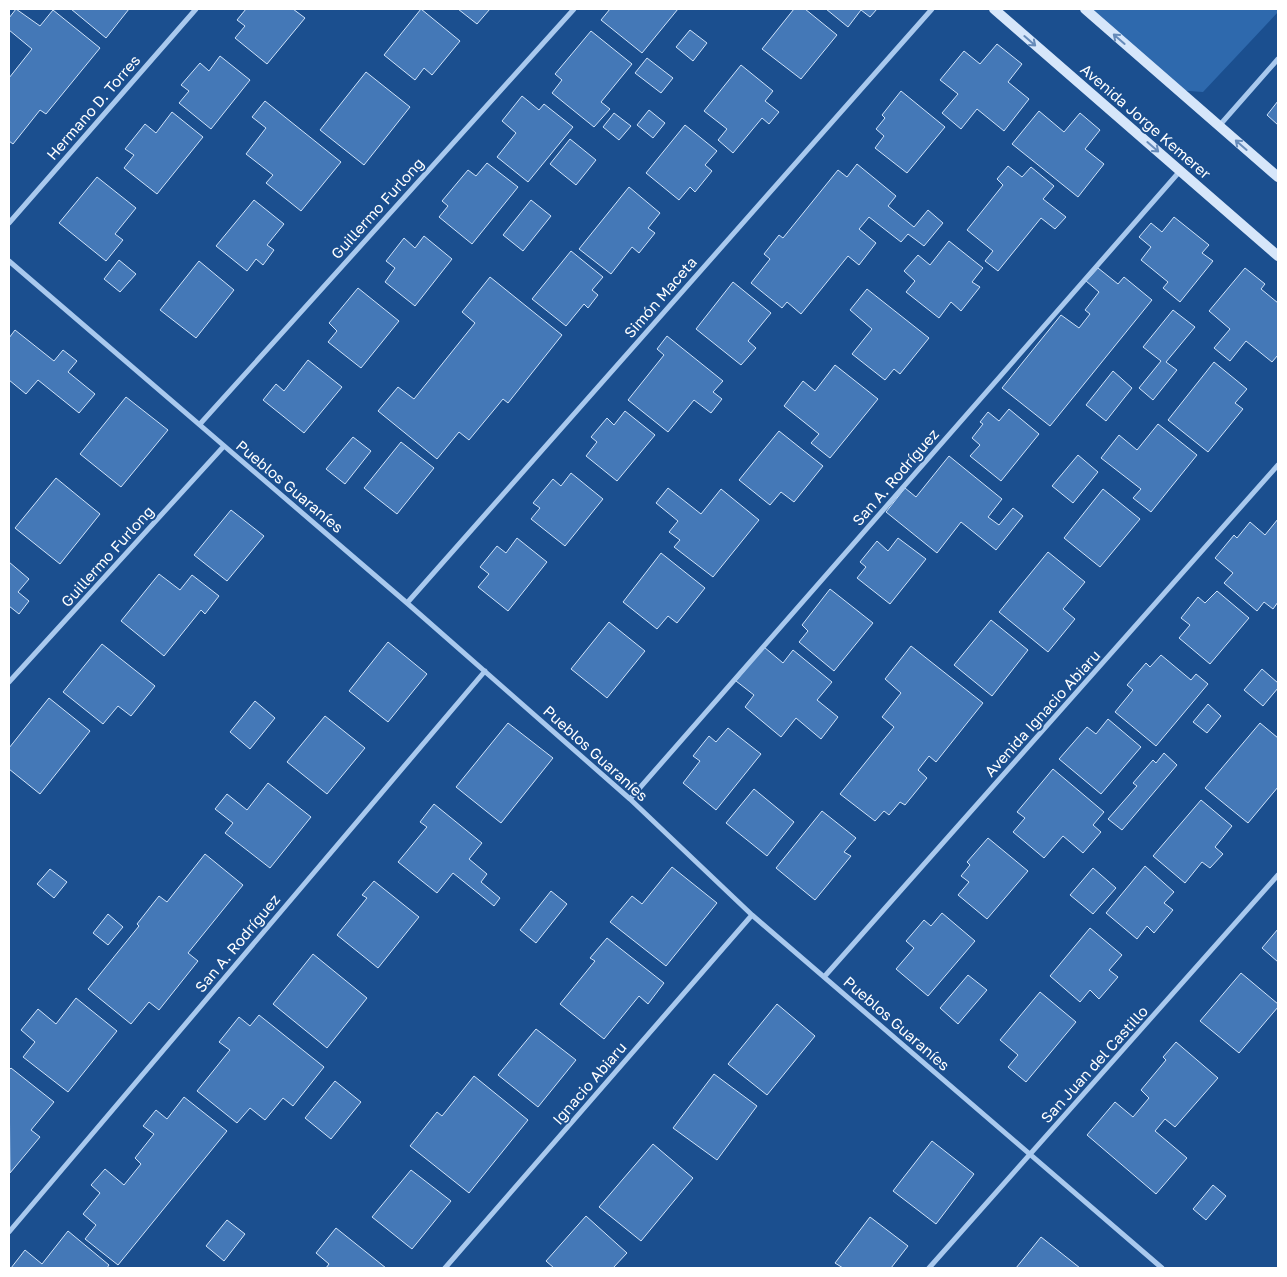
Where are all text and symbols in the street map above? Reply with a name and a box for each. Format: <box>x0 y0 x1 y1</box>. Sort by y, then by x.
one-way arrow <box>1113 33 1126 44</box>
one-way arrow <box>1024 35 1037 47</box>
street label: Hermano D. Torres <box>42 51 144 163</box>
street label: Avenida Jorge Kemerer <box>1077 60 1215 182</box>
one-way arrow <box>1235 140 1248 151</box>
one-way arrow <box>1146 142 1159 153</box>
street label: Guillermo Furlong <box>327 154 427 262</box>
street label: Simón Maceta <box>620 253 700 341</box>
street label: San A. Rodríguez <box>848 425 942 529</box>
street label: Pueblos Guaraníes <box>233 436 347 536</box>
street label: Guillermo Furlong <box>57 502 157 610</box>
street label: Avenida Ignacio Abiaru <box>980 646 1104 780</box>
street label: Pueblos Guaraníes <box>540 701 652 805</box>
street label: San A. Rodríguez <box>191 890 283 996</box>
street label: Pueblos Guaraníes <box>840 972 954 1074</box>
street label: San Juan del Castillo <box>1037 1002 1151 1126</box>
street label: Ignacio Abiaru <box>548 1038 630 1128</box>

